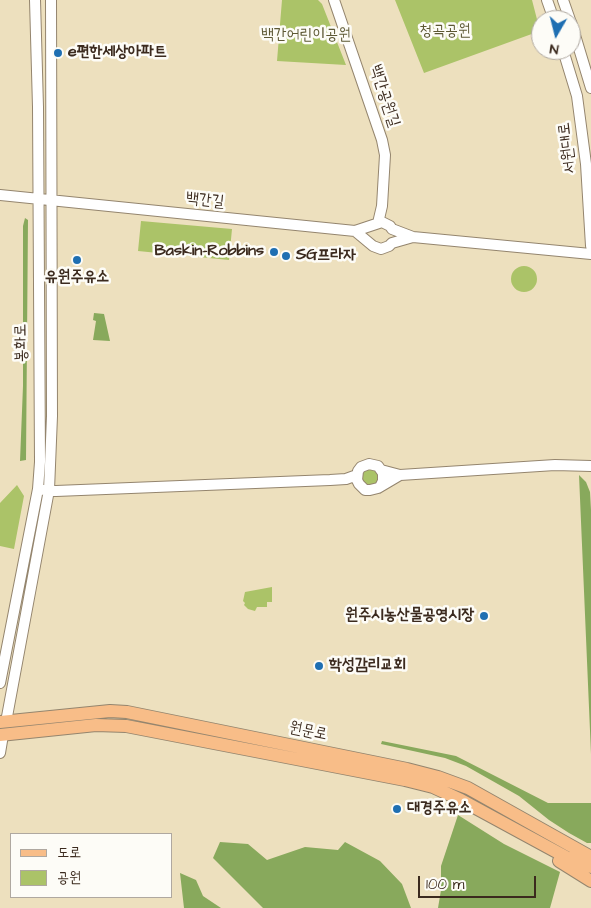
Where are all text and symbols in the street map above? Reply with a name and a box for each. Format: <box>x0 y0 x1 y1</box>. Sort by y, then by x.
north arrow <box>531 10 581 60</box>
park label: 청곡공원 <box>419 22 471 42</box>
park label: 백간어린이공원 <box>261 26 351 46</box>
text: N <box>548 38 560 59</box>
place label: e편한세상아파트 <box>68 43 167 63</box>
marker: e편한세상아파트 <box>52 47 64 59</box>
street label: 백간공원길 <box>365 62 403 130</box>
street label: 서원대로 <box>555 121 581 175</box>
street label: 백간길 <box>185 189 225 213</box>
place label: Baskin-Robbins <box>154 242 264 262</box>
marker: Baskin-Robbins <box>268 246 280 258</box>
place label: SG프라자 <box>296 246 356 266</box>
marker: SG프라자 <box>280 250 292 262</box>
marker: 유원주유소 <box>71 254 83 266</box>
place label: 유원주유소 <box>45 268 109 288</box>
street label: 봉화로 <box>12 324 32 362</box>
place label: 원주시농산물공영시장 <box>345 606 474 626</box>
marker: 원주시농산물공영시장 <box>478 610 490 622</box>
place label: 학성감리교회 <box>329 656 406 676</box>
marker: 학성감리교회 <box>313 660 325 672</box>
street label: 원문로 <box>287 719 329 745</box>
place label: 대경주유소 <box>407 799 471 819</box>
marker: 대경주유소 <box>391 803 403 815</box>
legend <box>10 833 172 898</box>
text: 도로 <box>57 842 81 863</box>
scale bar <box>421 866 538 898</box>
text: 공원 <box>57 867 81 888</box>
text: 100 m <box>426 874 465 895</box>

